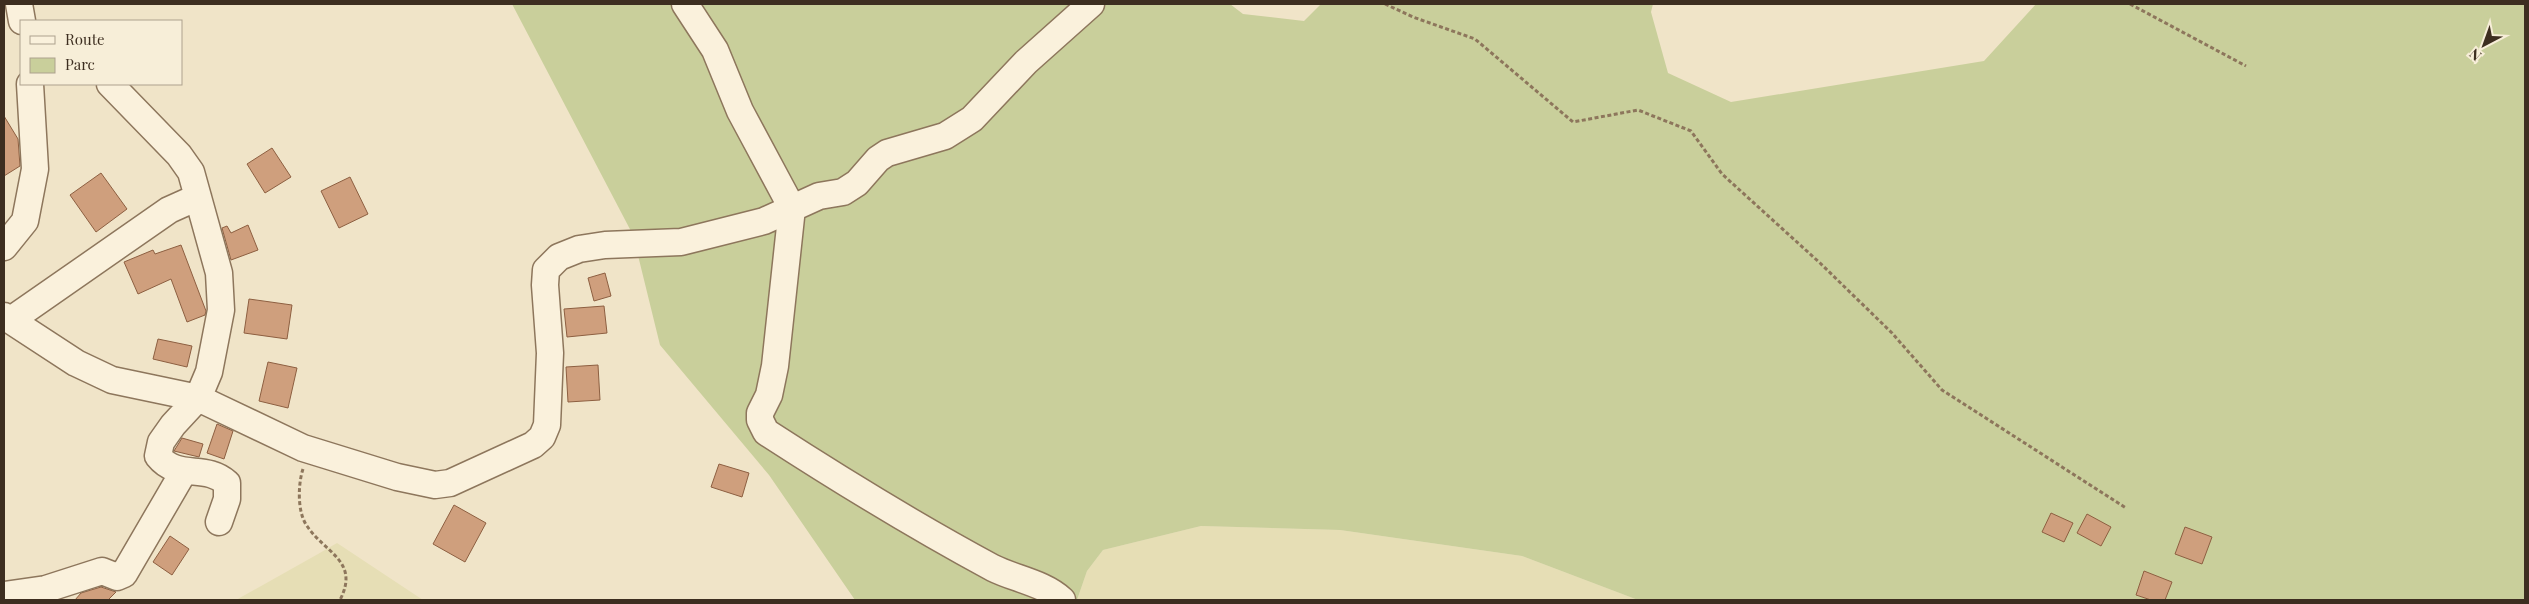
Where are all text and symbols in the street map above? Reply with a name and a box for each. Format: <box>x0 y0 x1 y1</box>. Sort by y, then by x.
legend <box>20 20 182 85</box>
north arrow <box>2459 20 2509 70</box>
text: Route <box>65 29 105 49</box>
text: N <box>2465 45 2485 66</box>
text: Parc <box>65 54 95 74</box>

